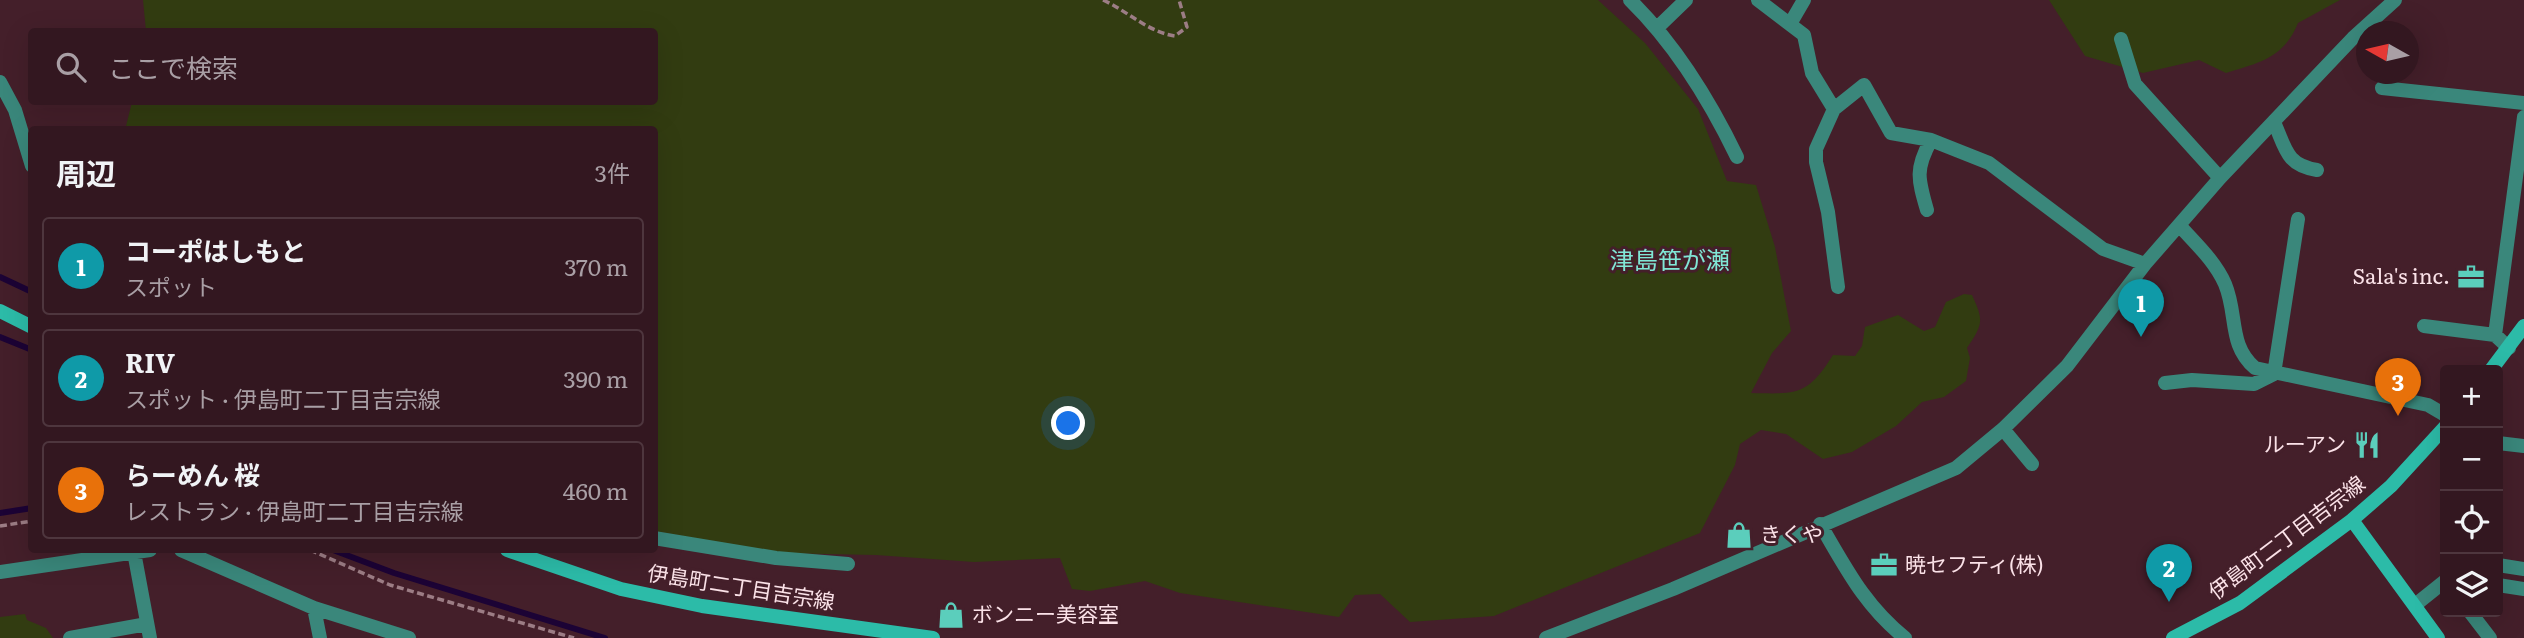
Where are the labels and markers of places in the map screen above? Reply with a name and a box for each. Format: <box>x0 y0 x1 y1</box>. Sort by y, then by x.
place label: Sala's inc. <box>2353 259 2450 290</box>
office icon: Sala's inc. <box>2456 262 2486 292</box>
pin: 1 <box>2118 279 2164 337</box>
pin: 3 <box>2375 358 2421 416</box>
place label: ルーアン <box>2264 427 2346 458</box>
restaurant icon: ルーアン <box>2352 430 2382 460</box>
place label: きくや <box>1760 517 1823 548</box>
shop icon: きくや <box>1724 520 1754 550</box>
pin: 2 <box>2146 544 2192 602</box>
place label: 暁セフティ(株) <box>1905 547 2044 578</box>
office icon: 暁セフティ(株) <box>1869 550 1899 580</box>
place label: ボンニー美容室 <box>972 597 1119 628</box>
shop icon: ボンニー美容室 <box>936 600 966 630</box>

